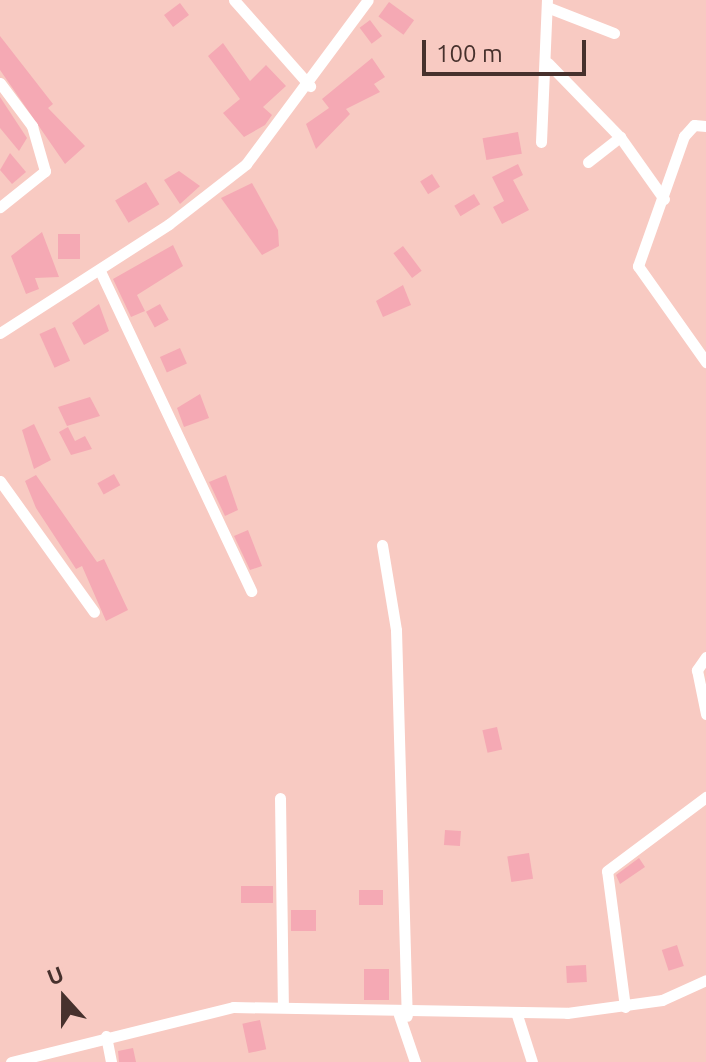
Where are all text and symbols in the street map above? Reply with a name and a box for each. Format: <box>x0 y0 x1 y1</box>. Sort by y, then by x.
scale bar <box>426 24 590 74</box>
text: 100 m <box>436 40 503 67</box>
north arrow <box>24 958 104 1038</box>
text: U <box>44 961 67 990</box>

